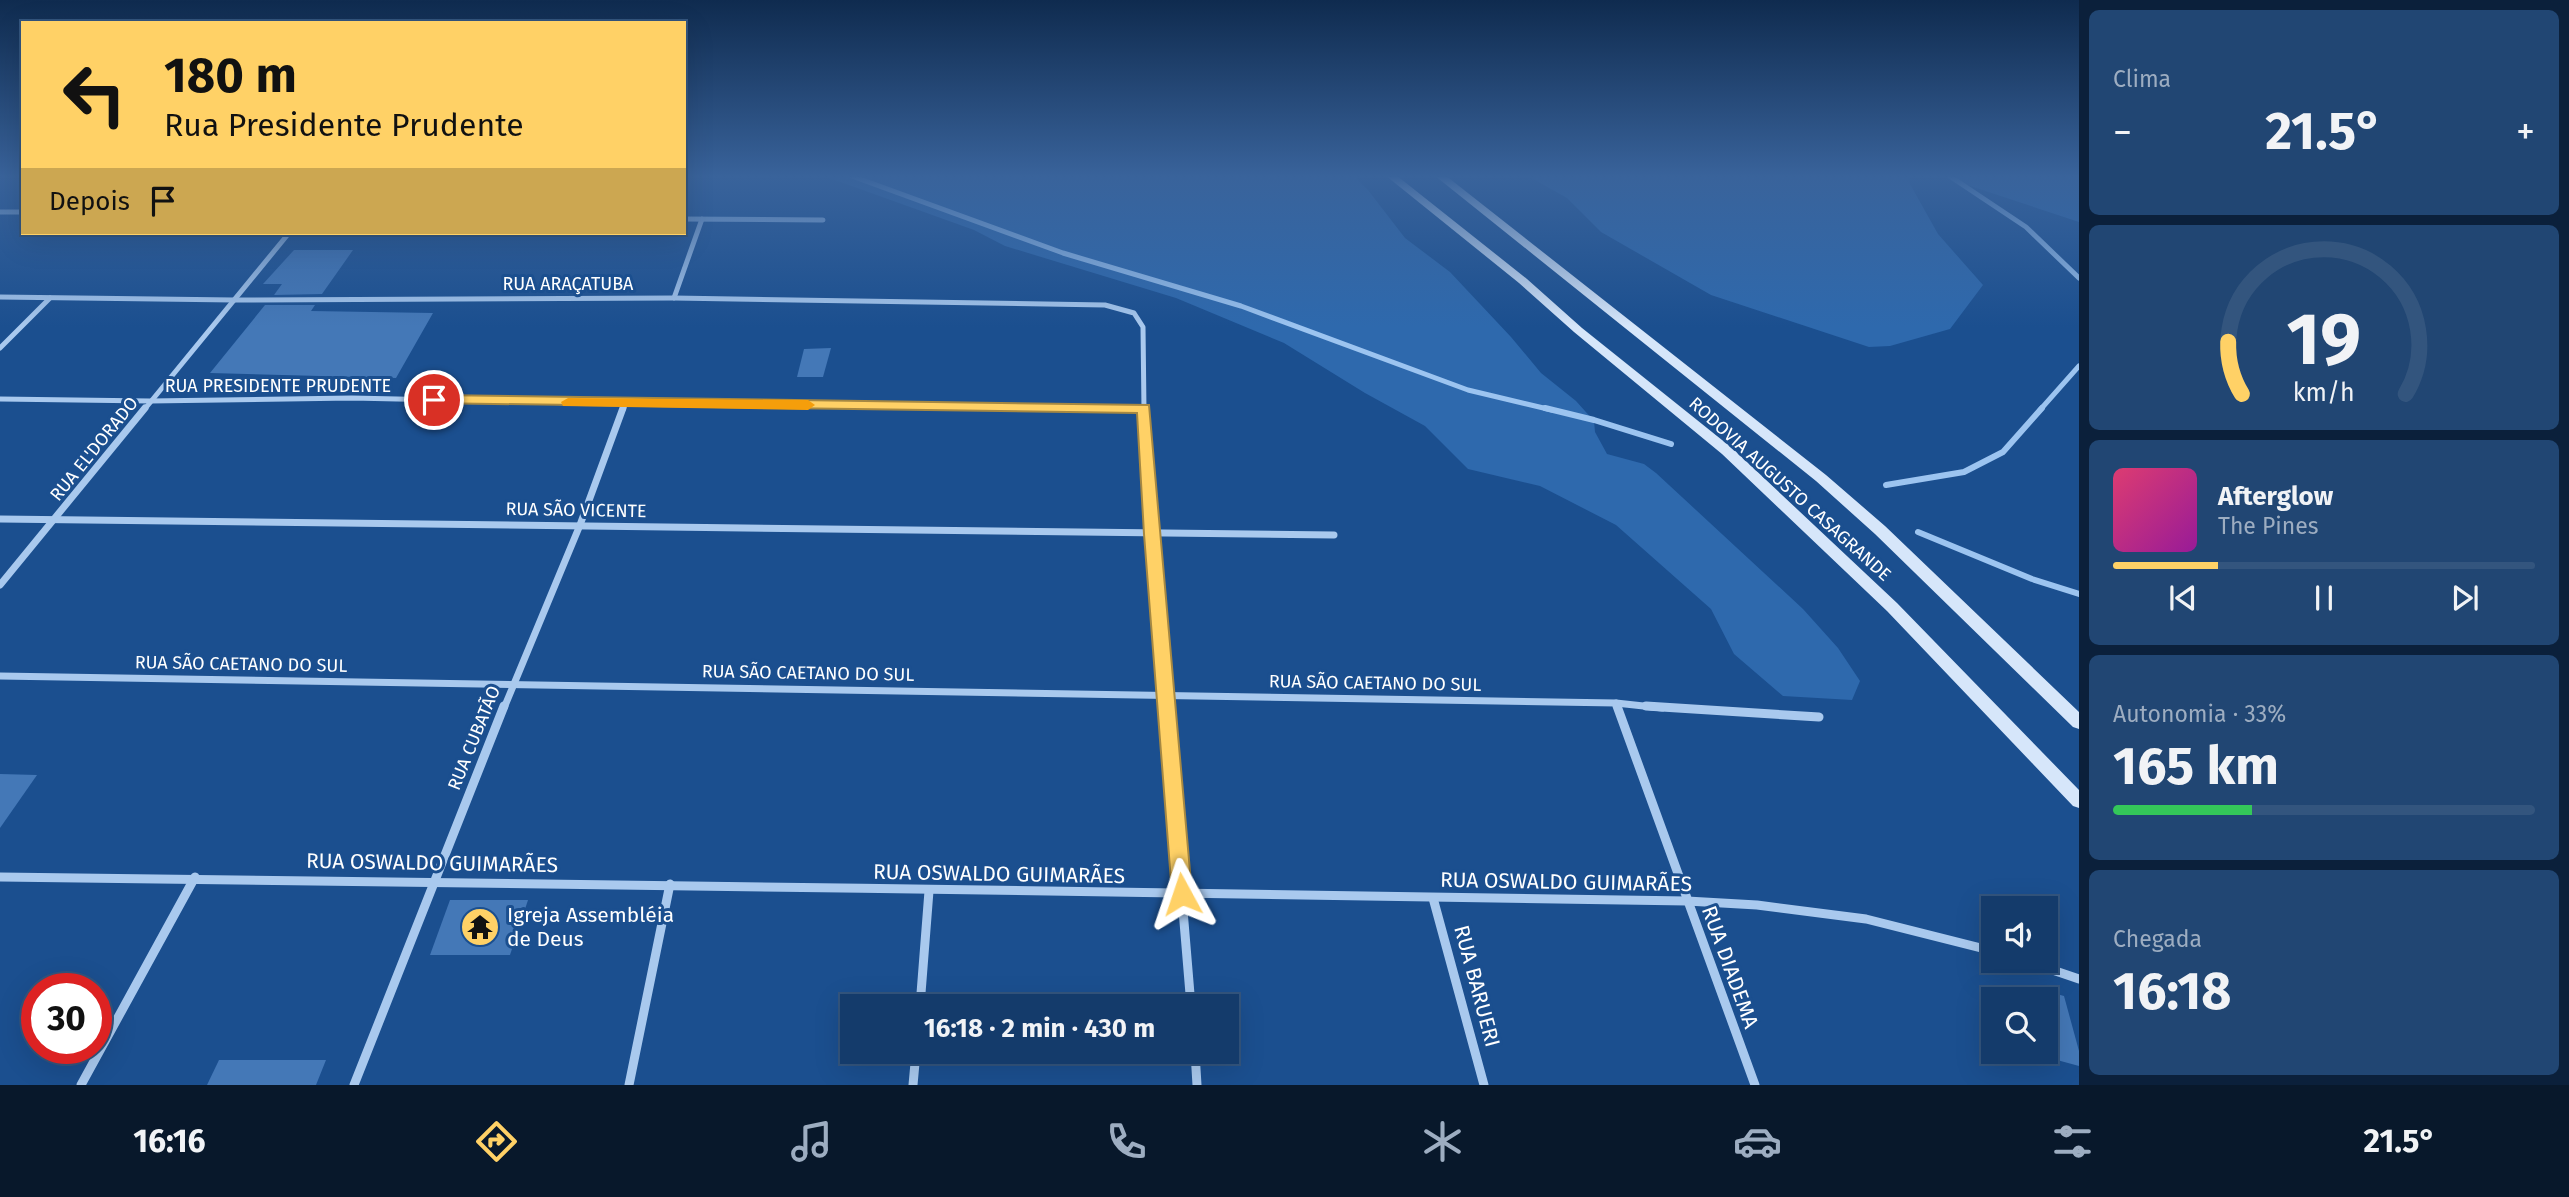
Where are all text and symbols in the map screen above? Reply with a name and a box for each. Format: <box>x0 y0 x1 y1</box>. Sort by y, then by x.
text: 180 m <box>164 46 297 105</box>
icon: left <box>49 49 140 140</box>
text: Clima <box>2113 65 2171 93</box>
text: 21.5° <box>2265 100 2383 163</box>
text: Rua Presidente Prudente <box>164 106 524 144</box>
text: − <box>2113 109 2132 155</box>
text: + <box>2516 109 2535 155</box>
icon: arrive <box>144 182 182 220</box>
text: Depois <box>49 186 130 217</box>
street label: RUA ARAÇATUBA <box>503 273 634 295</box>
text: 19 <box>2287 296 2361 383</box>
pin <box>404 370 464 430</box>
street label: RUA PRESIDENTE PRUDENTE <box>165 375 391 397</box>
text: km/h <box>2293 377 2355 407</box>
icon: arrive <box>415 381 453 419</box>
street label: RUA EL'DORADO <box>45 392 143 506</box>
street label: RODOVIA AUGUSTO CASAGRANDE <box>1684 392 1896 586</box>
text: Afterglow <box>2218 481 2333 512</box>
street label: RUA SÃO VICENTE <box>505 497 647 522</box>
text: The Pines <box>2218 512 2319 540</box>
icon: previous <box>2164 579 2202 617</box>
icon: pause <box>2305 579 2343 617</box>
icon: next <box>2446 579 2484 617</box>
street label: RUA SÃO CAETANO DO SUL <box>135 650 347 677</box>
street label: RUA SÃO CAETANO DO SUL <box>702 659 914 686</box>
street label: RUA SÃO CAETANO DO SUL <box>1269 669 1481 696</box>
street label: RUA CUBATÃO <box>442 682 505 793</box>
text: Autonomia · 33% <box>2113 700 2286 728</box>
text: 165 km <box>2113 735 2279 798</box>
street label: RUA OSWALDO GUIMARÃES <box>306 848 558 878</box>
position arrow <box>1145 857 1219 931</box>
street label: RUA OSWALDO GUIMARÃES <box>873 859 1125 889</box>
street label: RUA OSWALDO GUIMARÃES <box>1440 867 1692 897</box>
map controls <box>1981 896 2058 1064</box>
button: sound <box>1981 896 2058 973</box>
place label: Igreja Assembléia de Deus <box>507 902 674 952</box>
street label: RUA DIADEMA <box>1696 902 1764 1032</box>
temple icon: Igreja Assembléia de Deus <box>459 906 501 948</box>
street label: RUA BARUERI <box>1448 922 1506 1050</box>
text: Chegada <box>2113 925 2202 953</box>
text: 16:18 <box>2113 960 2232 1023</box>
speed limit sign: 30 <box>21 973 112 1064</box>
button: search <box>1981 987 2058 1064</box>
text: 16:18 · 2 min · 430 m <box>924 1013 1155 1044</box>
icon: directions <box>472 1117 521 1166</box>
icon: music <box>787 1117 836 1166</box>
icon: phone <box>1102 1117 1151 1166</box>
icon: climate <box>1418 1117 1467 1166</box>
icon: car <box>1733 1117 1782 1166</box>
icon: filters <box>2048 1117 2097 1166</box>
text: 16:16 <box>133 1122 206 1160</box>
text: 21.5° <box>2364 1122 2436 1160</box>

